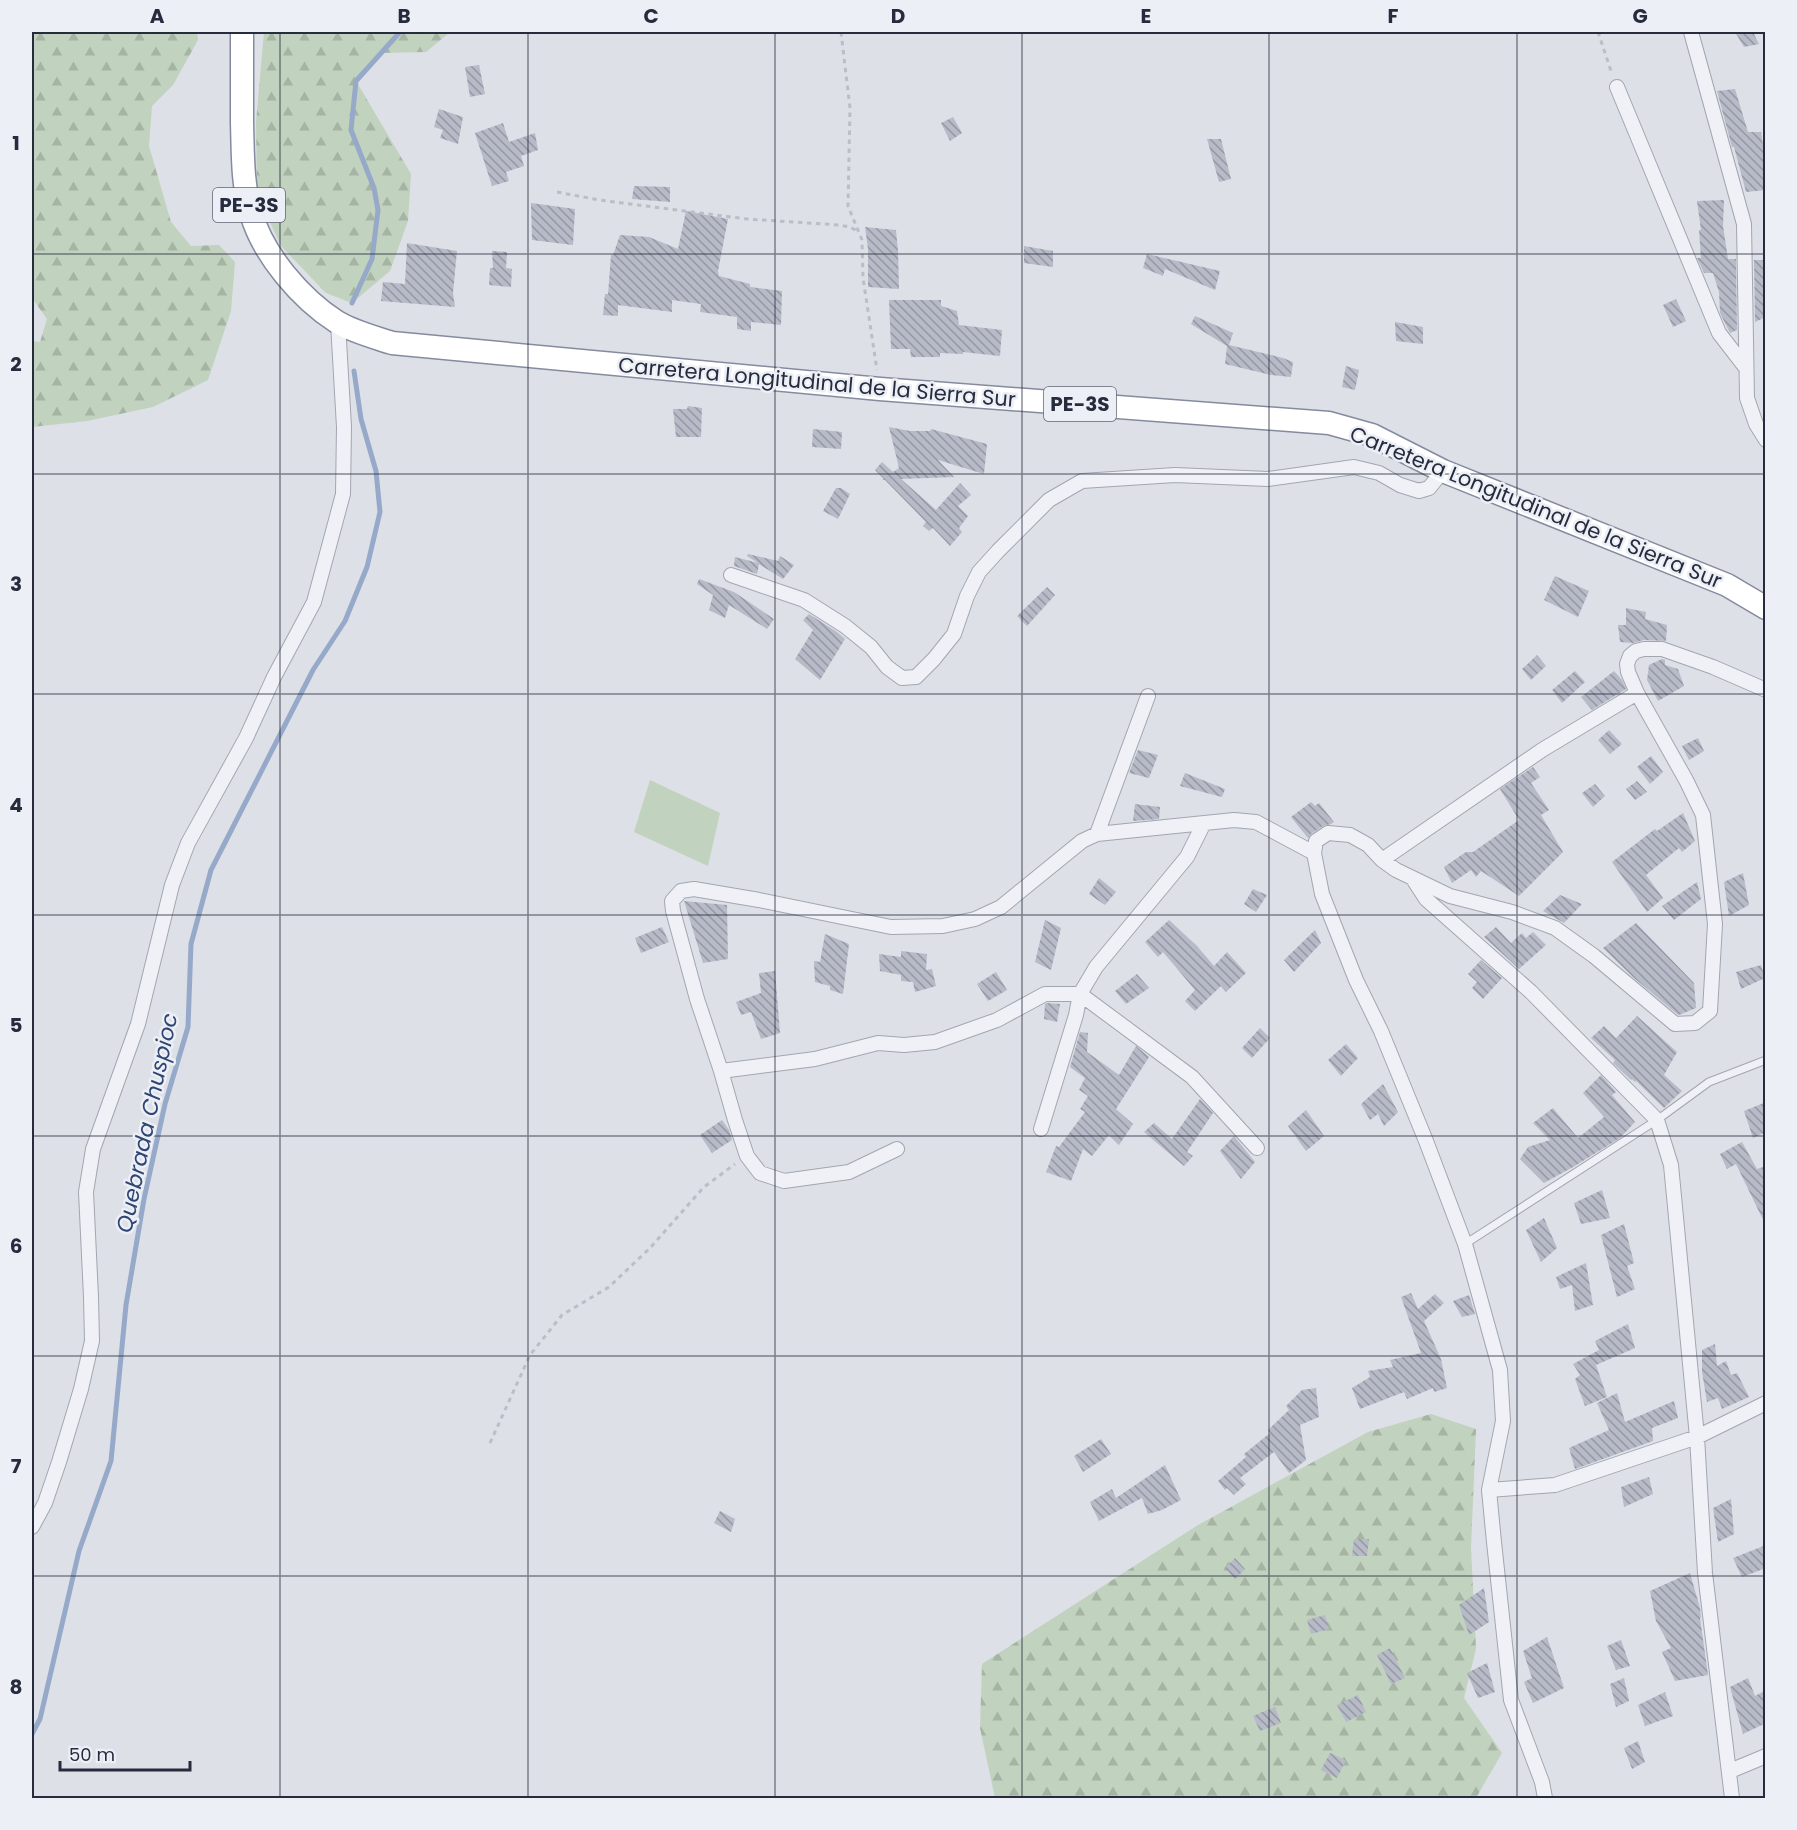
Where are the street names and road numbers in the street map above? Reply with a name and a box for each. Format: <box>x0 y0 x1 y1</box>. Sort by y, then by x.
road number: PE-3S <box>213 188 285 222</box>
street label: Carretera Longitudinal de la Sierra Sur <box>617 350 1017 414</box>
road number: PE-3S <box>1044 387 1116 421</box>
street label: Carretera Longitudinal de la Sierra Sur <box>1346 419 1727 595</box>

